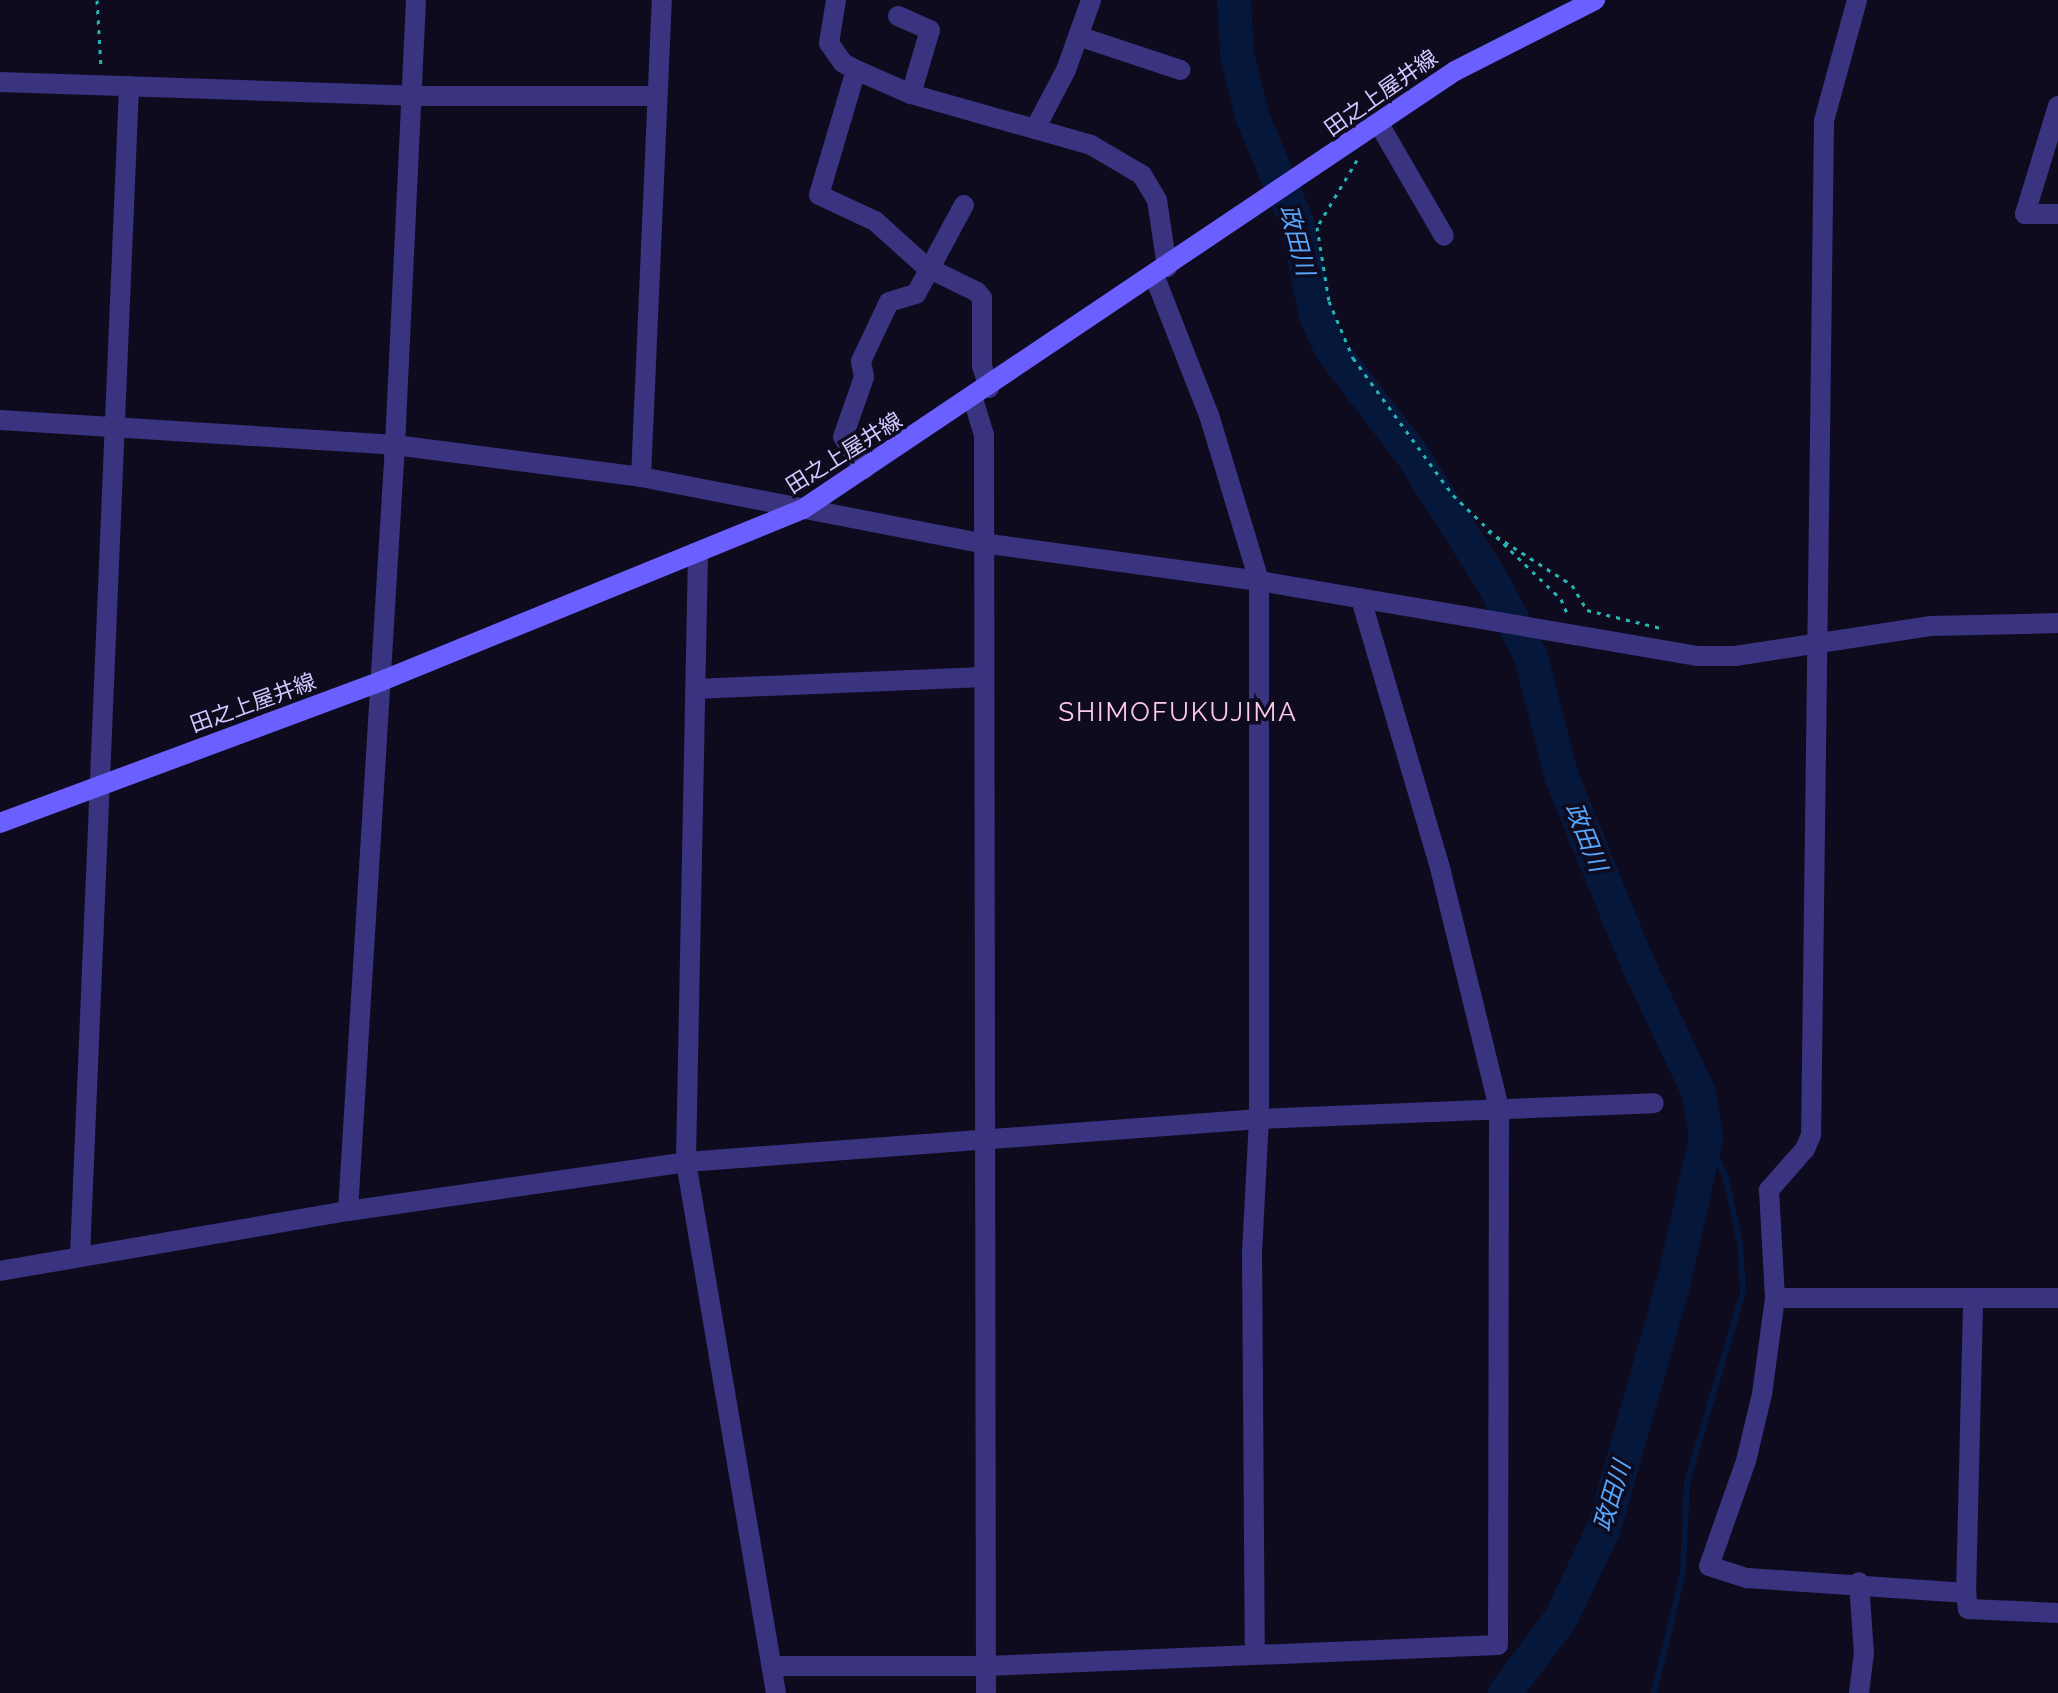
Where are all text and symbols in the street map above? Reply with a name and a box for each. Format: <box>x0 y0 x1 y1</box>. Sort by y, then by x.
street label: 田之上屋井線 <box>1319 44 1443 142</box>
water label: 政田川 <box>1274 201 1320 279</box>
street label: 田之上屋井線 <box>781 407 907 499</box>
street label: 田之上屋井線 <box>186 668 320 738</box>
district label: SHIMOFUKUJIMA <box>1058 697 1298 729</box>
water label: 政田川 <box>1559 798 1613 876</box>
water label: 政田川 <box>1588 1457 1636 1535</box>

